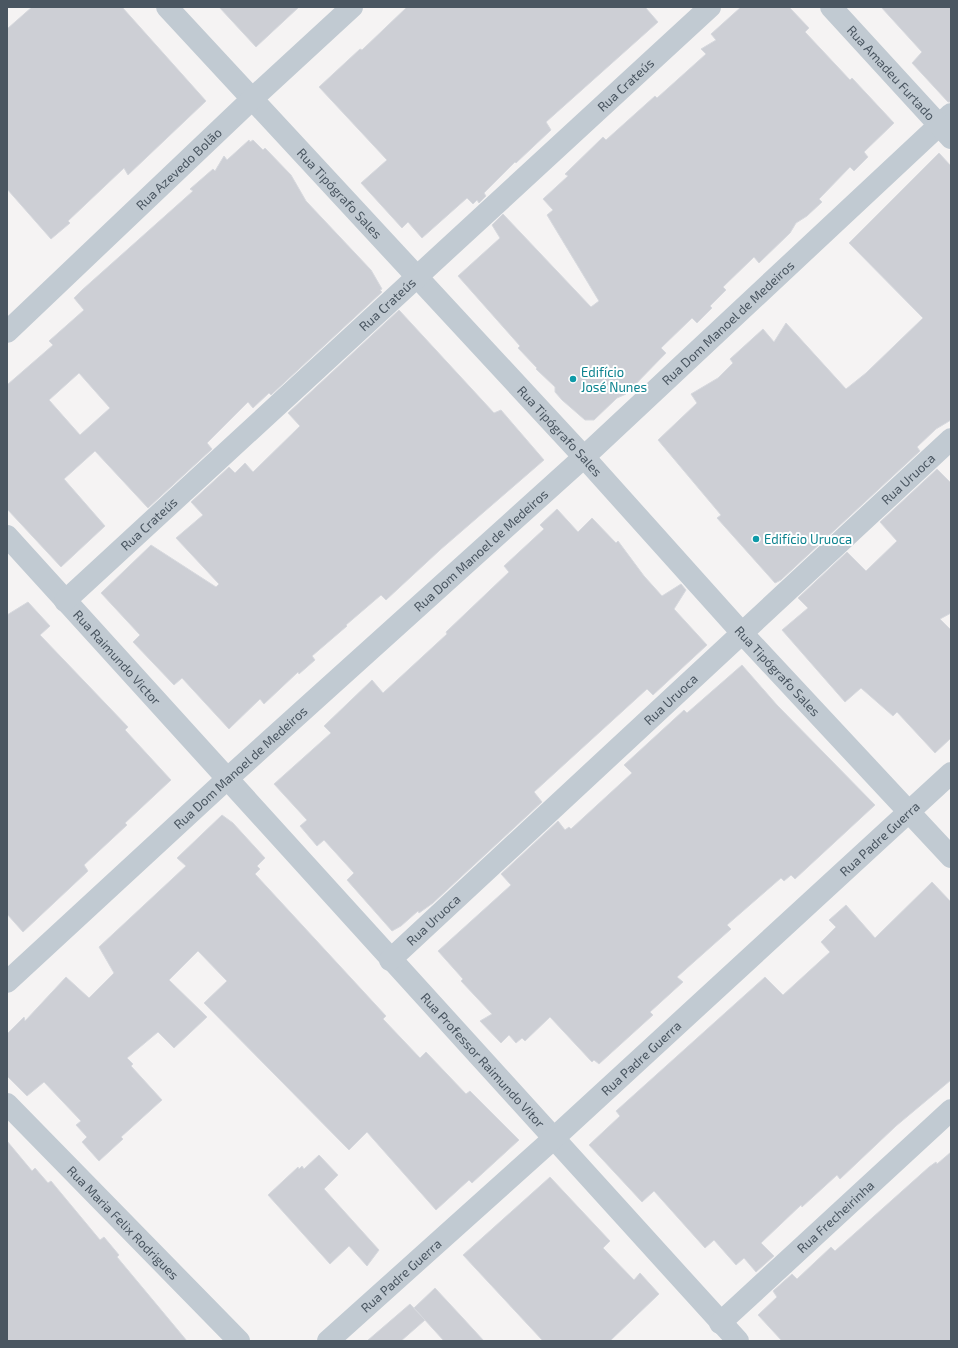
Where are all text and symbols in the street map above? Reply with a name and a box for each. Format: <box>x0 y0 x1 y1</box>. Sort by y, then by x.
street label: Rua Amadeu Furtado <box>844 22 939 123</box>
street label: Rua Crateús <box>594 55 657 115</box>
street label: Rua Azevedo Bolão <box>133 124 225 213</box>
street label: Rua Tipógrafo Sales <box>294 145 385 242</box>
street label: Rua Dom Manoel de Medeiros <box>658 257 797 388</box>
street label: Rua Crateús <box>356 274 419 334</box>
place label: Edifício José Nunes <box>581 364 647 395</box>
marker: Edifício José Nunes <box>568 374 578 384</box>
street label: Rua Tipógrafo Sales <box>514 382 606 480</box>
street label: Rua Uruoca <box>878 450 938 508</box>
street label: Rua Dom Manoel de Medeiros <box>410 486 551 615</box>
street label: Rua Crateús <box>117 494 180 554</box>
place label: Edifício Uruoca <box>764 531 852 547</box>
marker: Edifício Uruoca <box>751 534 761 544</box>
street label: Rua Raimundo Victor <box>70 607 164 708</box>
street label: Rua Tipógrafo Sales <box>731 623 823 719</box>
street label: Rua Uruoca <box>640 670 701 728</box>
street label: Rua Dom Manoel de Medeiros <box>170 703 311 832</box>
street label: Rua Padre Guerra <box>836 798 923 879</box>
street label: Rua Uruoca <box>403 891 463 949</box>
street label: Rua Professor Raimundo Vitor <box>418 989 548 1131</box>
street label: Rua Padre Guerra <box>598 1017 684 1099</box>
street label: Rua Maria Felix Rodrigues <box>64 1162 182 1283</box>
street label: Rua Frecheirinha <box>794 1177 877 1256</box>
street label: Rua Padre Guerra <box>357 1235 445 1316</box>

